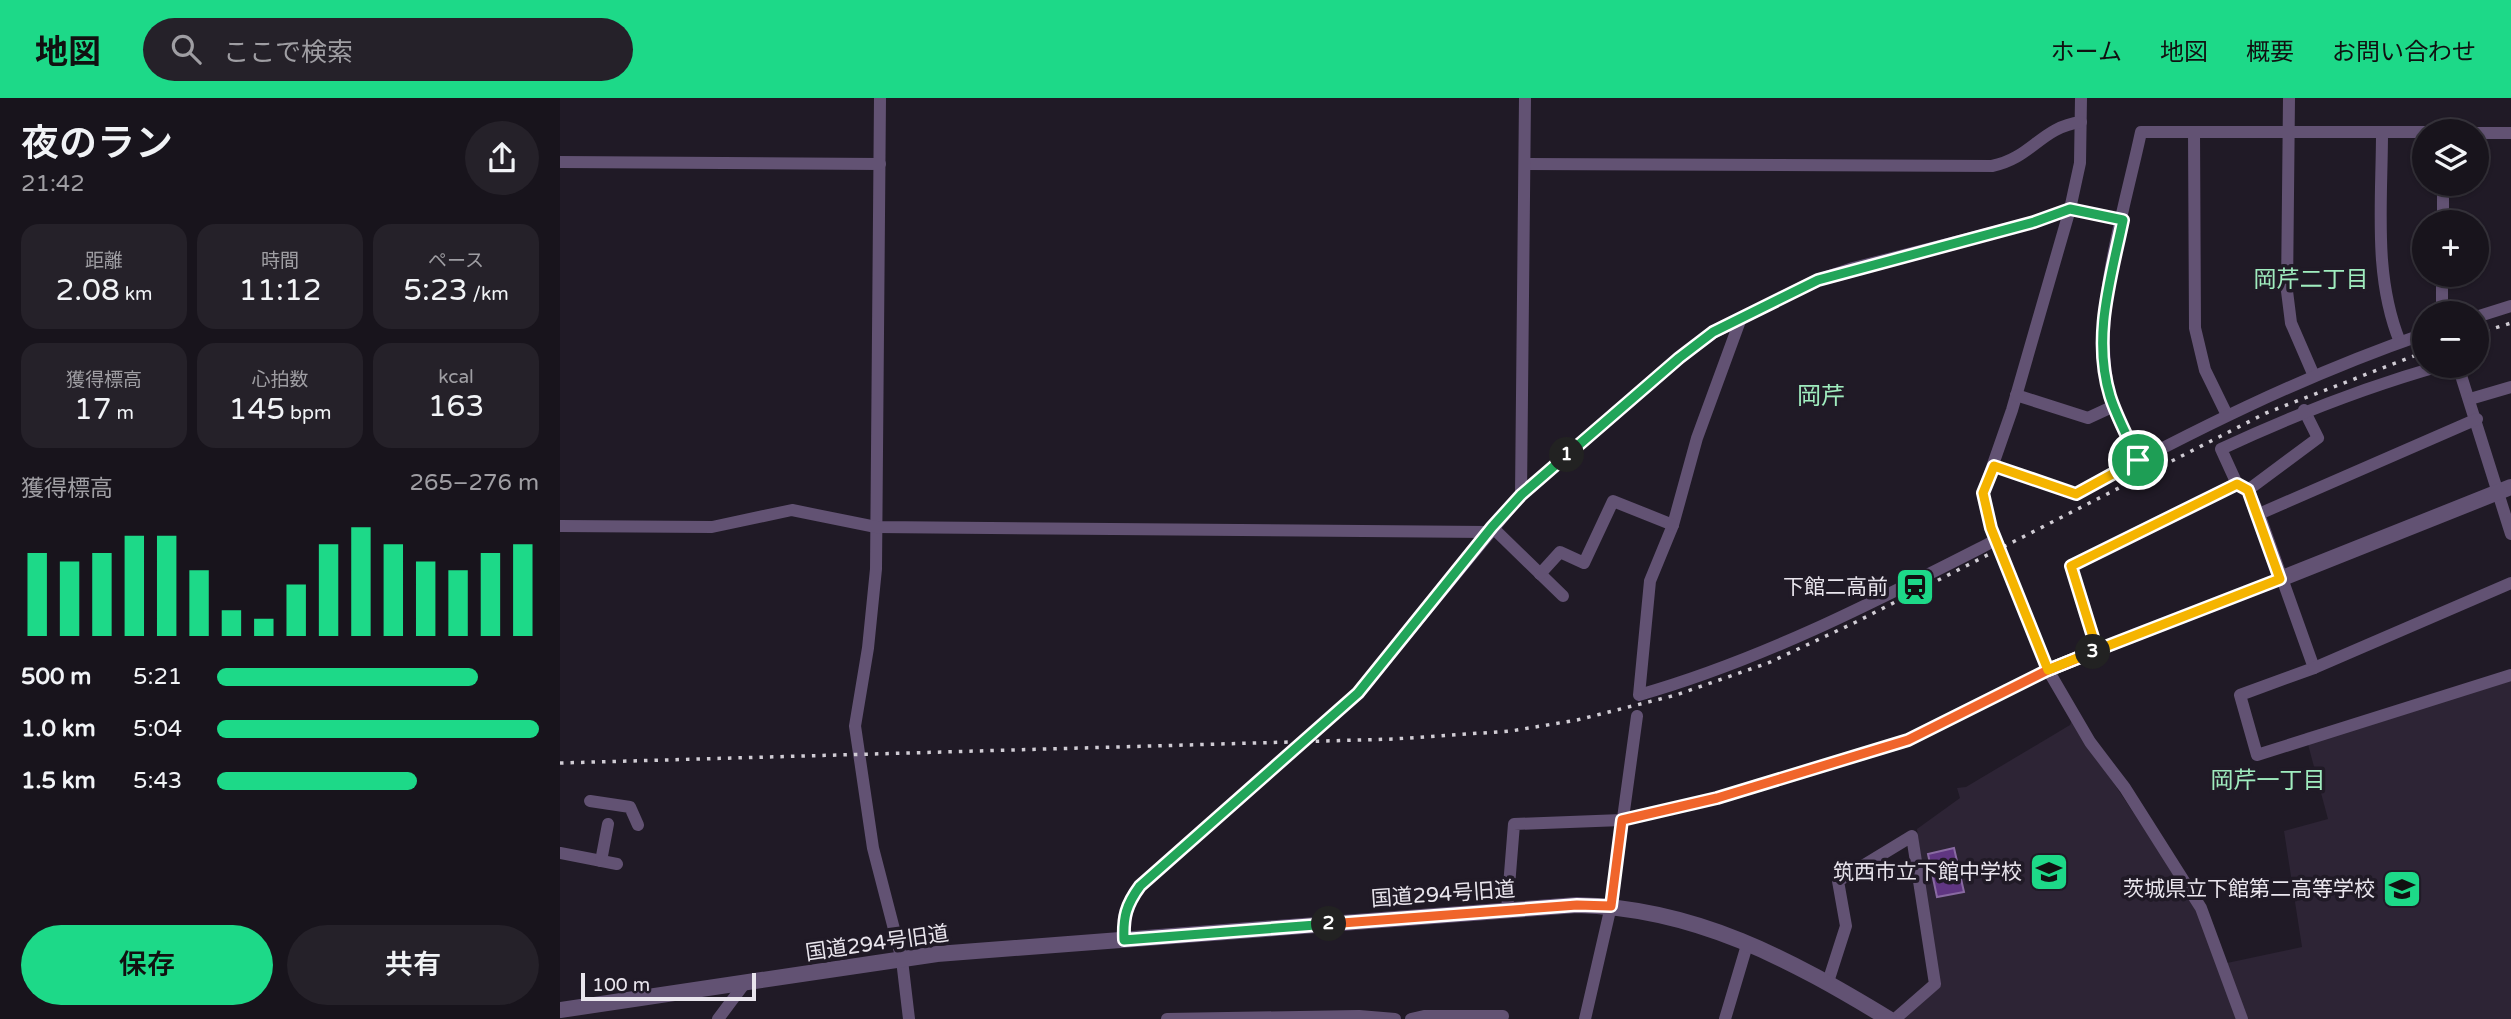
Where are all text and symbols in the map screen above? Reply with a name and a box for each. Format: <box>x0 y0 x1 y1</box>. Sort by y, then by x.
search box <box>143 18 633 81</box>
icon: search <box>167 30 205 68</box>
text: 地図 <box>35 33 101 72</box>
text: ここで検索 <box>223 37 353 68</box>
text: ホーム <box>2051 38 2122 67</box>
text: 地図 <box>2160 38 2208 67</box>
text: 概要 <box>2246 38 2294 67</box>
text: お問い合わせ <box>2332 38 2476 67</box>
map controls <box>2412 119 2489 378</box>
button: layers <box>2412 119 2489 196</box>
text: 夜のラン <box>21 121 173 167</box>
button: share <box>465 121 539 195</box>
text: 21:42 <box>21 170 85 198</box>
button: + <box>2412 210 2489 287</box>
text: 距離 <box>85 250 123 272</box>
text: 時間 <box>261 250 299 272</box>
text: ペース <box>428 250 484 272</box>
district label: 岡芹二丁目 <box>2254 266 2369 294</box>
text: 2.08 <box>55 272 120 309</box>
text: 11:12 <box>238 272 322 309</box>
text: 5:23 <box>403 272 468 309</box>
text: km <box>120 283 153 305</box>
text: /km <box>468 283 509 305</box>
button: − <box>2412 301 2489 378</box>
text: kcal <box>438 366 474 388</box>
text: 獲得標高 <box>66 369 142 391</box>
text: 心拍数 <box>251 369 309 391</box>
district label: 岡芹 <box>1797 382 1845 411</box>
text: 163 <box>428 388 484 425</box>
text: 17 <box>74 391 112 428</box>
text: 145 <box>229 391 285 428</box>
text: m <box>112 402 134 424</box>
text: bpm <box>285 402 331 424</box>
pin <box>2108 430 2168 490</box>
pin: 1 <box>1550 438 1584 472</box>
icon: arrive <box>2119 441 2157 479</box>
text: 1 <box>1561 443 1572 465</box>
text: 265–276 m <box>410 469 539 497</box>
text: 獲得標高 <box>21 475 113 503</box>
station icon: 下館二高前 <box>1894 566 1936 608</box>
place label: 下館二高前 <box>1783 575 1888 600</box>
pin: 3 <box>2076 634 2110 670</box>
text: 3 <box>2087 640 2098 662</box>
text: 500 m <box>21 663 91 691</box>
text: 5:21 <box>133 663 182 691</box>
text: 1.0 km <box>21 715 96 743</box>
text: 5:04 <box>133 715 182 743</box>
text: 1.5 km <box>21 767 96 795</box>
text: 5:43 <box>133 767 182 795</box>
district label: 岡芹一丁目 <box>2211 767 2326 795</box>
school or university icon: 筑西市立下館中学校 <box>2028 851 2070 893</box>
place label: 筑西市立下館中学校 <box>1833 860 2022 885</box>
school or university icon: 茨城県立下館第二高等学校 <box>2381 868 2423 910</box>
street label: 国道294号旧道 <box>1370 877 1516 912</box>
place label: 茨城県立下館第二高等学校 <box>2123 877 2375 902</box>
pin: 2 <box>1312 906 1346 942</box>
text: 2 <box>1323 912 1334 934</box>
street label: 国道294号旧道 <box>804 921 950 966</box>
button: 保存 <box>21 925 273 1005</box>
button: 共有 <box>287 925 539 1005</box>
scale bar <box>581 970 756 1002</box>
text: 100 m <box>592 974 650 996</box>

